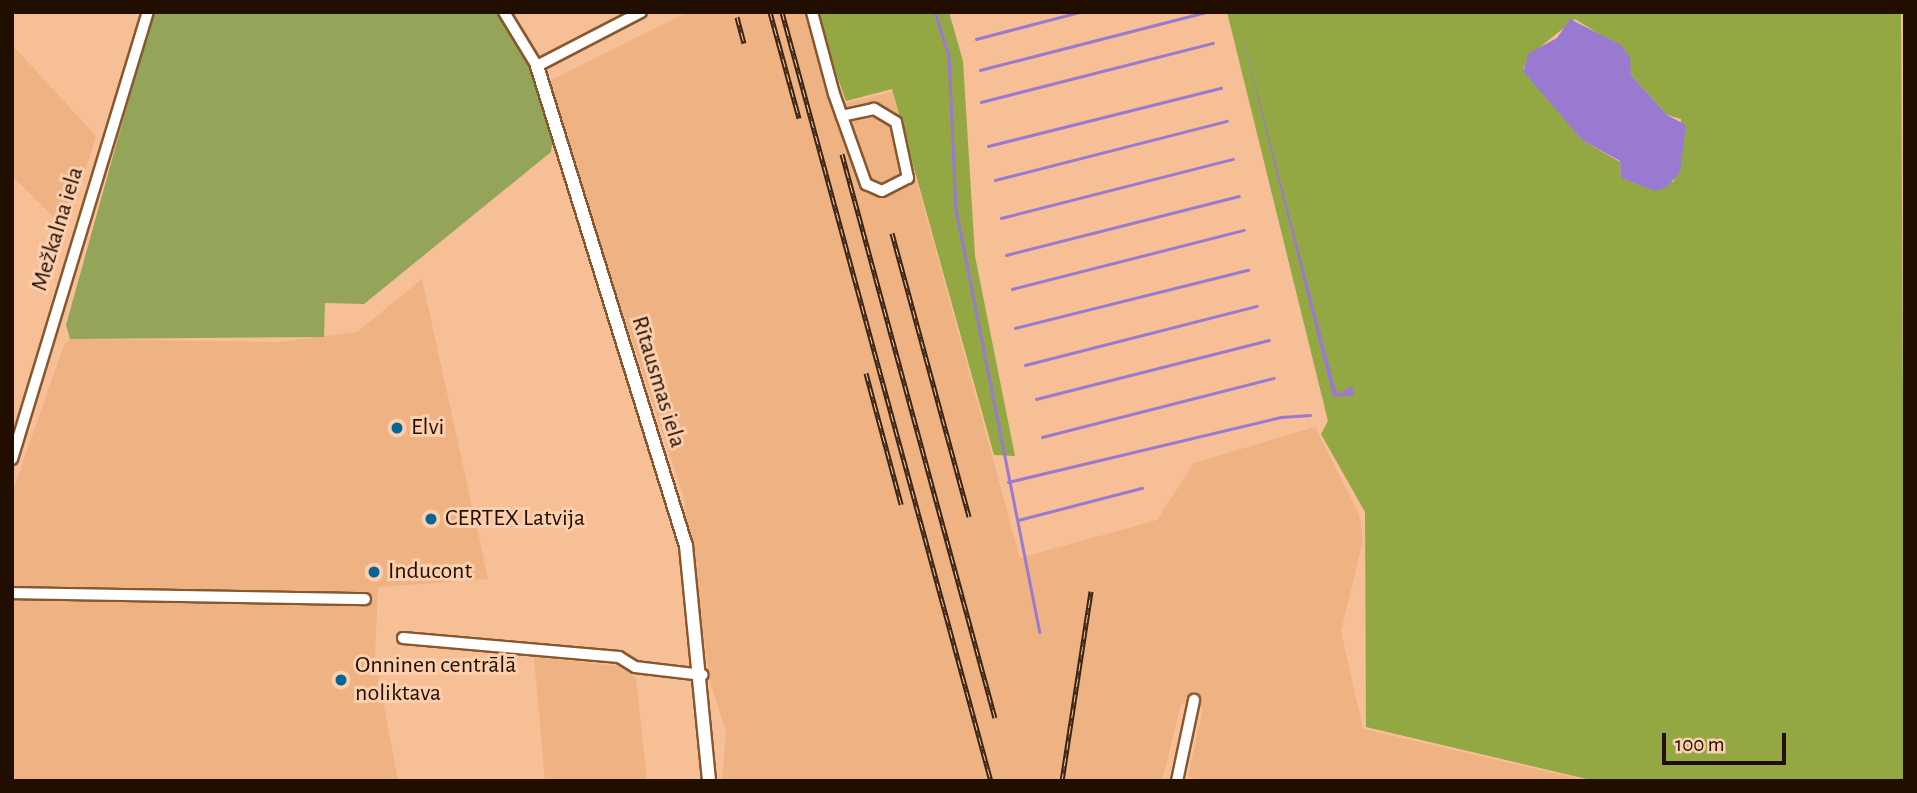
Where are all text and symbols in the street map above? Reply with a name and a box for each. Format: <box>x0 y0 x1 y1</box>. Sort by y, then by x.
street label: Mežkalna iela <box>25 163 91 295</box>
street label: Rītausmas iela <box>624 313 692 451</box>
place label: Elvi <box>411 414 444 442</box>
marker: Elvi <box>389 420 405 436</box>
place label: CERTEX Latvija <box>445 505 585 533</box>
marker: CERTEX Latvija <box>423 511 439 527</box>
place label: Inducont <box>388 558 472 586</box>
marker: Inducont <box>366 564 382 580</box>
place label: Onninen centrālā noliktava <box>355 652 516 708</box>
marker: Onninen centrālā noliktava <box>333 672 349 688</box>
scale bar <box>1665 720 1789 764</box>
text: 100 m <box>1675 734 1725 755</box>

